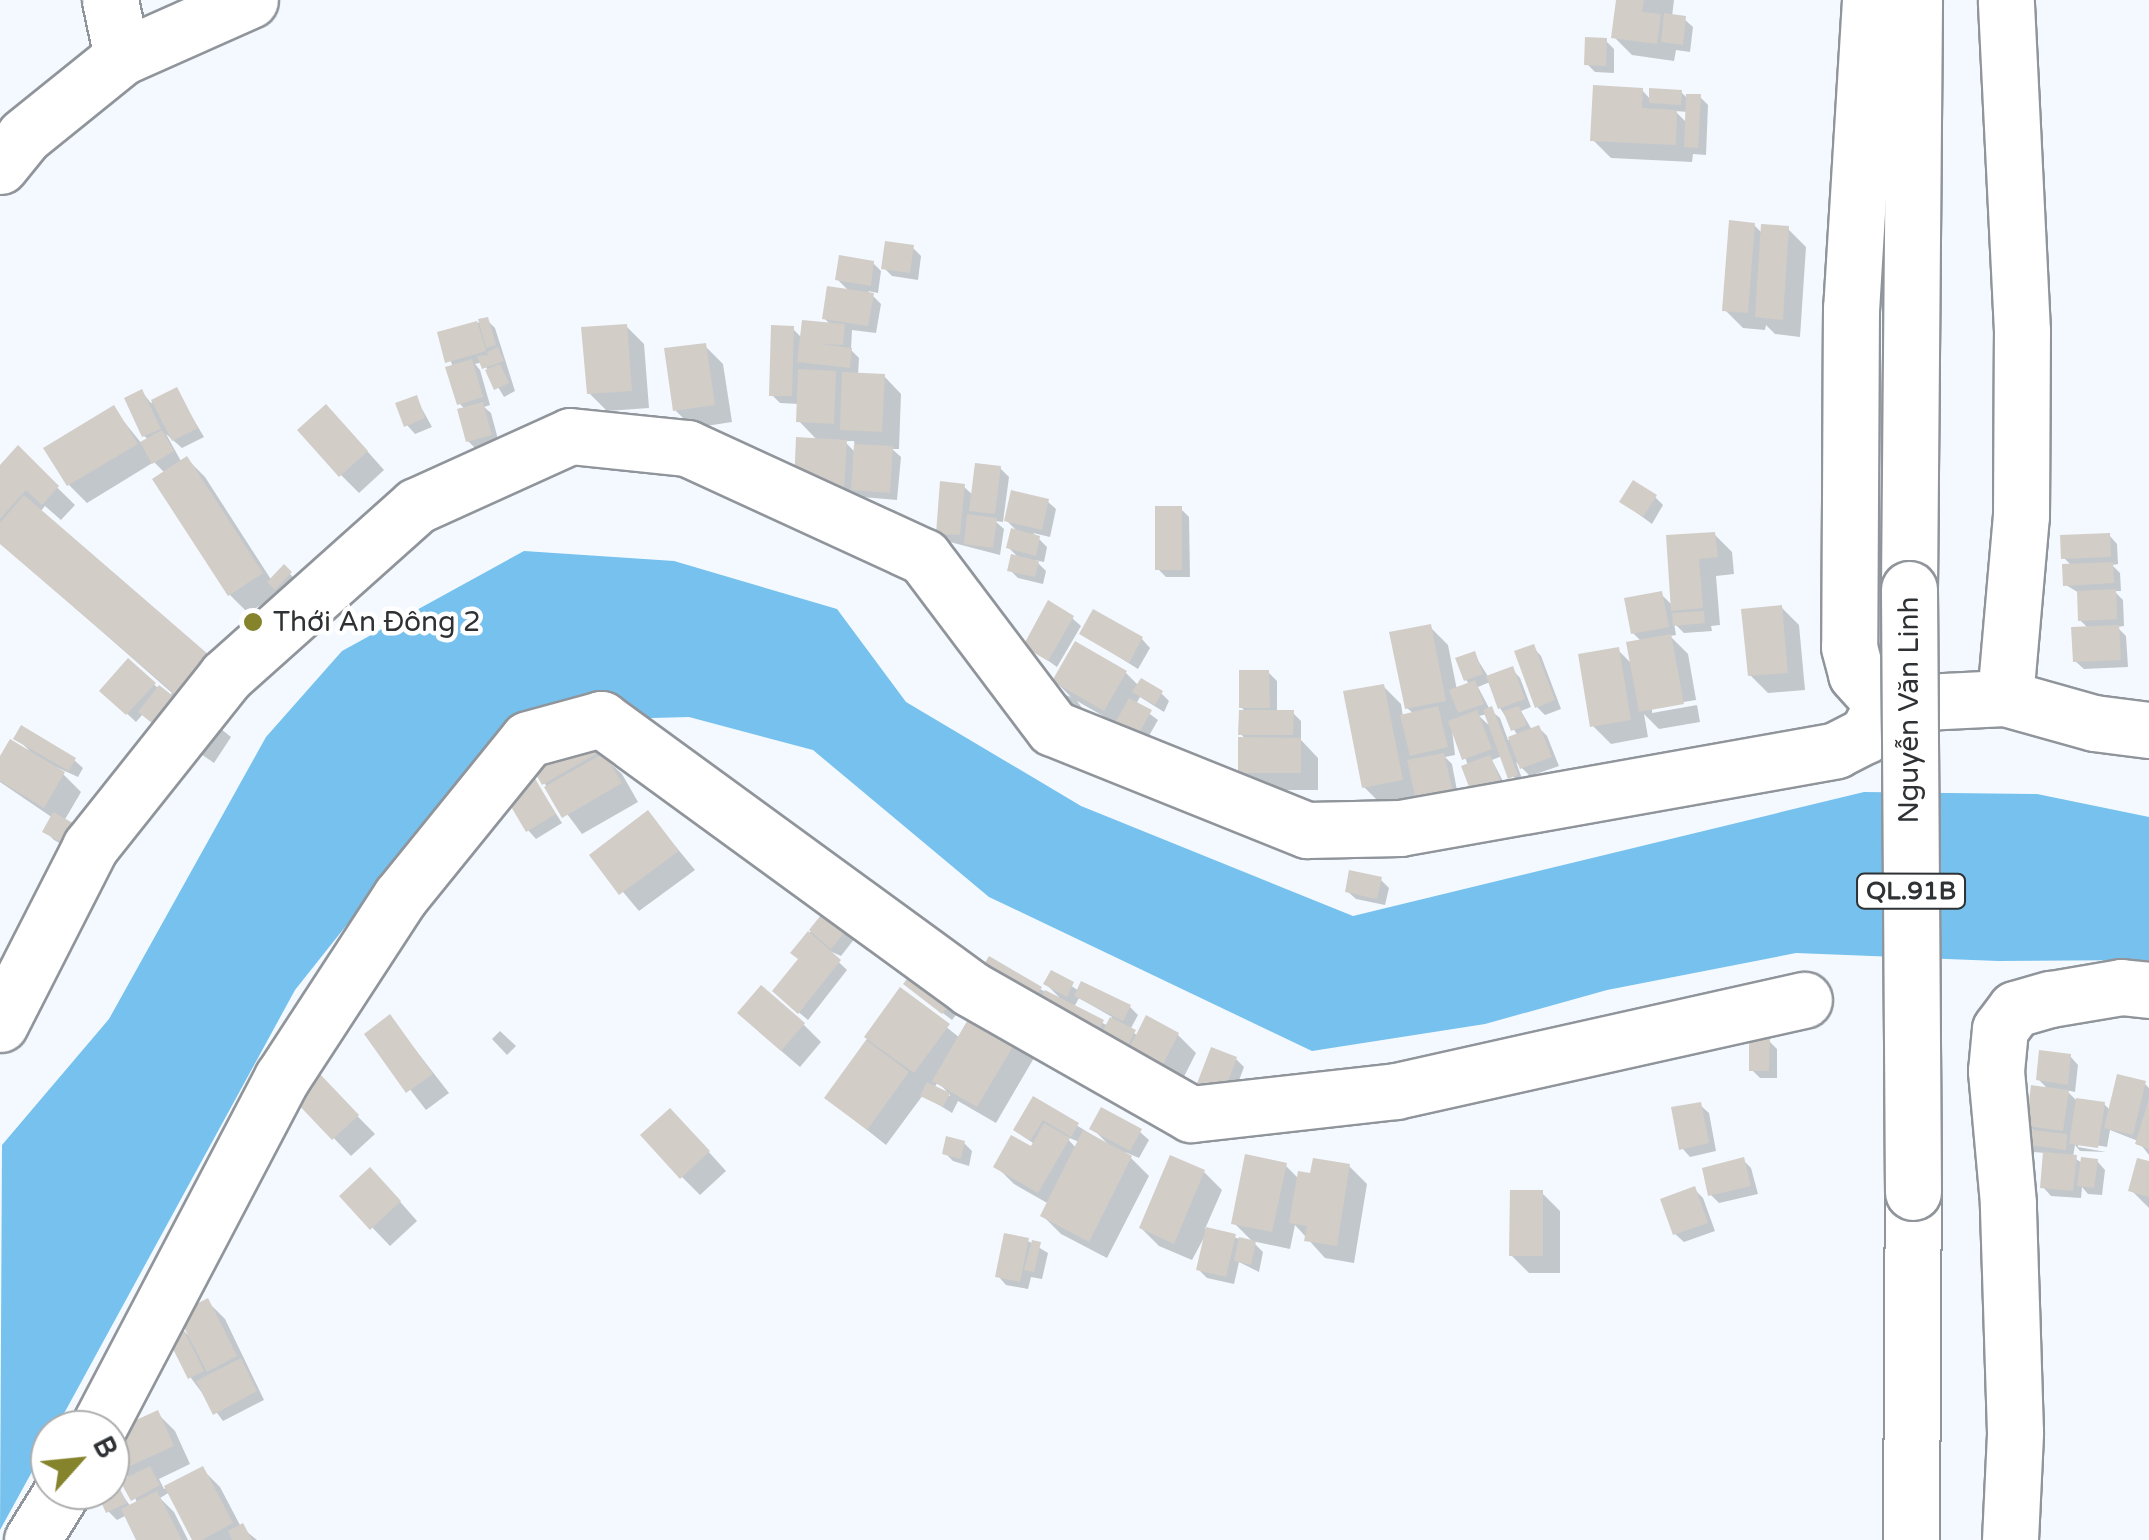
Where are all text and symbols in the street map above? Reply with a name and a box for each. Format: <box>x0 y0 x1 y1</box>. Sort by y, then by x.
street label: Nguyễn Văn Linh <box>1892 597 1926 823</box>
place label: Thới An Đông 2 <box>273 605 481 639</box>
marker: Thới An Đông 2 <box>242 611 264 633</box>
road number: QL.91B <box>1856 871 1966 911</box>
north arrow <box>30 1410 130 1510</box>
text: B <box>85 1431 125 1464</box>

